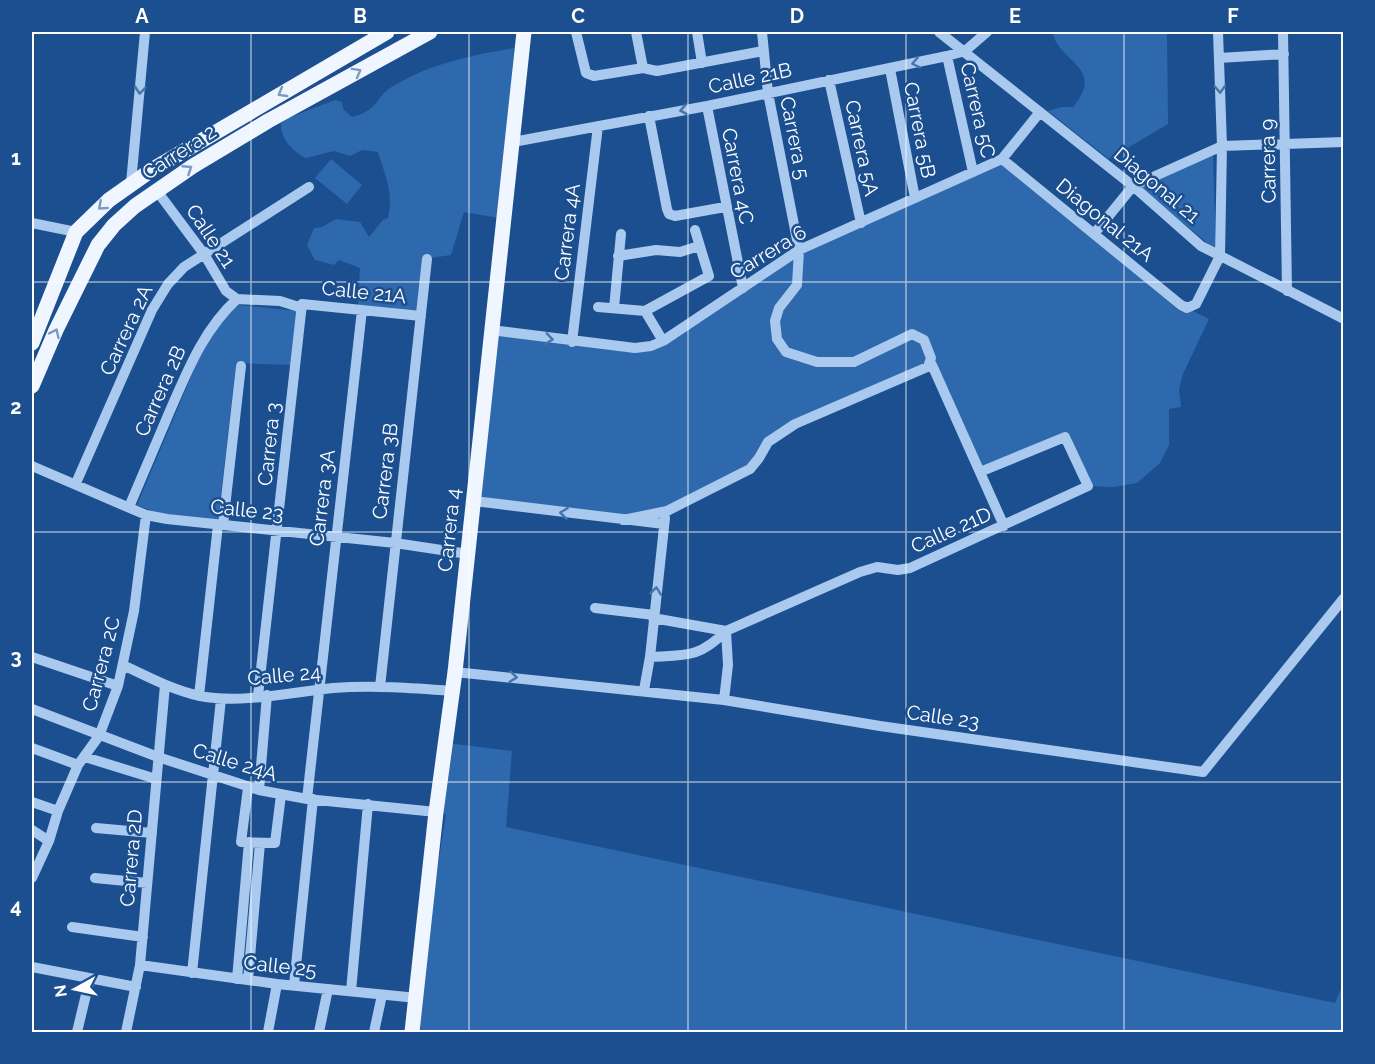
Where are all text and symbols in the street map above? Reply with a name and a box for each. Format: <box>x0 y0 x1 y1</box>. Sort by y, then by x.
text: A <box>135 4 149 28</box>
text: B <box>353 4 367 28</box>
text: C <box>571 4 585 28</box>
text: D <box>790 4 804 28</box>
text: E <box>1009 4 1021 28</box>
text: F <box>1227 4 1239 28</box>
one-way arrow <box>912 56 922 69</box>
street label: Calle 21B <box>706 57 794 99</box>
street label: Carrera 5C <box>955 60 1001 161</box>
one-way arrow <box>351 68 361 79</box>
street label: Carrera 5B <box>899 80 941 180</box>
one-way arrow <box>1214 84 1226 93</box>
one-way arrow <box>134 85 147 94</box>
one-way arrow <box>278 85 288 97</box>
street label: Carrera 5 <box>775 94 815 182</box>
street label: Carrera 5A <box>840 98 884 199</box>
one-way arrow <box>679 103 689 116</box>
street label: Carrera 9 <box>1255 118 1281 204</box>
street label: Carrera 2 <box>137 119 221 185</box>
street label: Carrera 4C <box>717 126 759 227</box>
street label: Diagonal 21 <box>1109 142 1205 228</box>
text: 1 <box>11 146 21 170</box>
one-way arrow <box>182 166 193 177</box>
street label: Diagonal 21A <box>1051 173 1159 267</box>
street label: Carrera 4A <box>549 182 585 282</box>
one-way arrow <box>98 199 109 210</box>
street label: Calle 21 <box>181 200 241 273</box>
street label: Carrera 6 <box>725 220 811 284</box>
street label: Calle 21A <box>321 276 408 308</box>
street label: Carrera 2A <box>95 281 158 379</box>
one-way arrow <box>48 328 60 339</box>
one-way arrow <box>544 332 554 344</box>
street label: Carrera 2B <box>129 342 191 440</box>
text: 2 <box>10 395 22 419</box>
street label: Carrera 3 <box>253 401 285 487</box>
street label: Carrera 3B <box>367 421 403 521</box>
street label: Carrera 3A <box>304 448 340 548</box>
street label: Carrera 4 <box>433 487 465 573</box>
street label: Calle 23 <box>209 494 285 526</box>
street label: Calle 21D <box>907 502 995 558</box>
one-way arrow <box>560 507 569 519</box>
one-way arrow <box>649 586 662 595</box>
street label: Carrera 2C <box>77 614 125 714</box>
text: 3 <box>10 645 22 669</box>
street label: Calle 24 <box>246 660 322 690</box>
one-way arrow <box>509 670 518 683</box>
street label: Calle 23 <box>905 700 981 734</box>
street label: Calle 24A <box>190 738 281 786</box>
street label: Carrera 2D <box>115 808 147 908</box>
text: 4 <box>10 894 22 918</box>
street label: Calle 25 <box>242 950 318 982</box>
north arrow <box>45 959 105 1019</box>
text: N <box>50 984 71 998</box>

